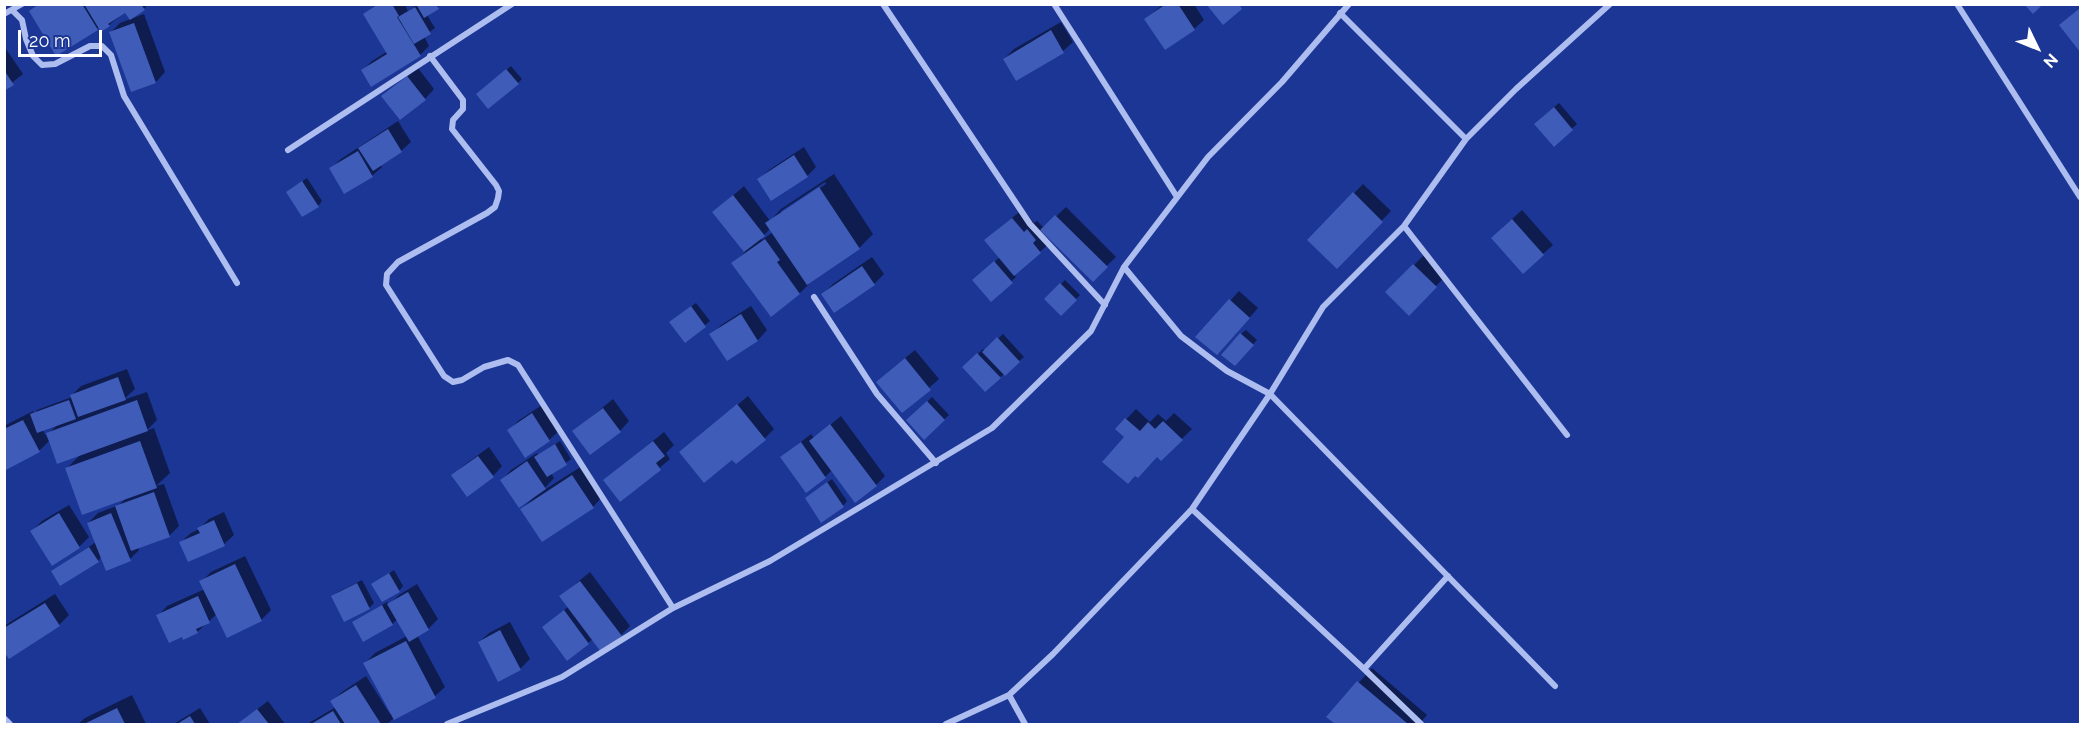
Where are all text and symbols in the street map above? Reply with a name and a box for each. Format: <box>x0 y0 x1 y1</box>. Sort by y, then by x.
scale bar <box>21 18 105 56</box>
north arrow <box>2007 18 2067 78</box>
text: 20 m <box>29 30 71 51</box>
text: N <box>2039 50 2062 72</box>

